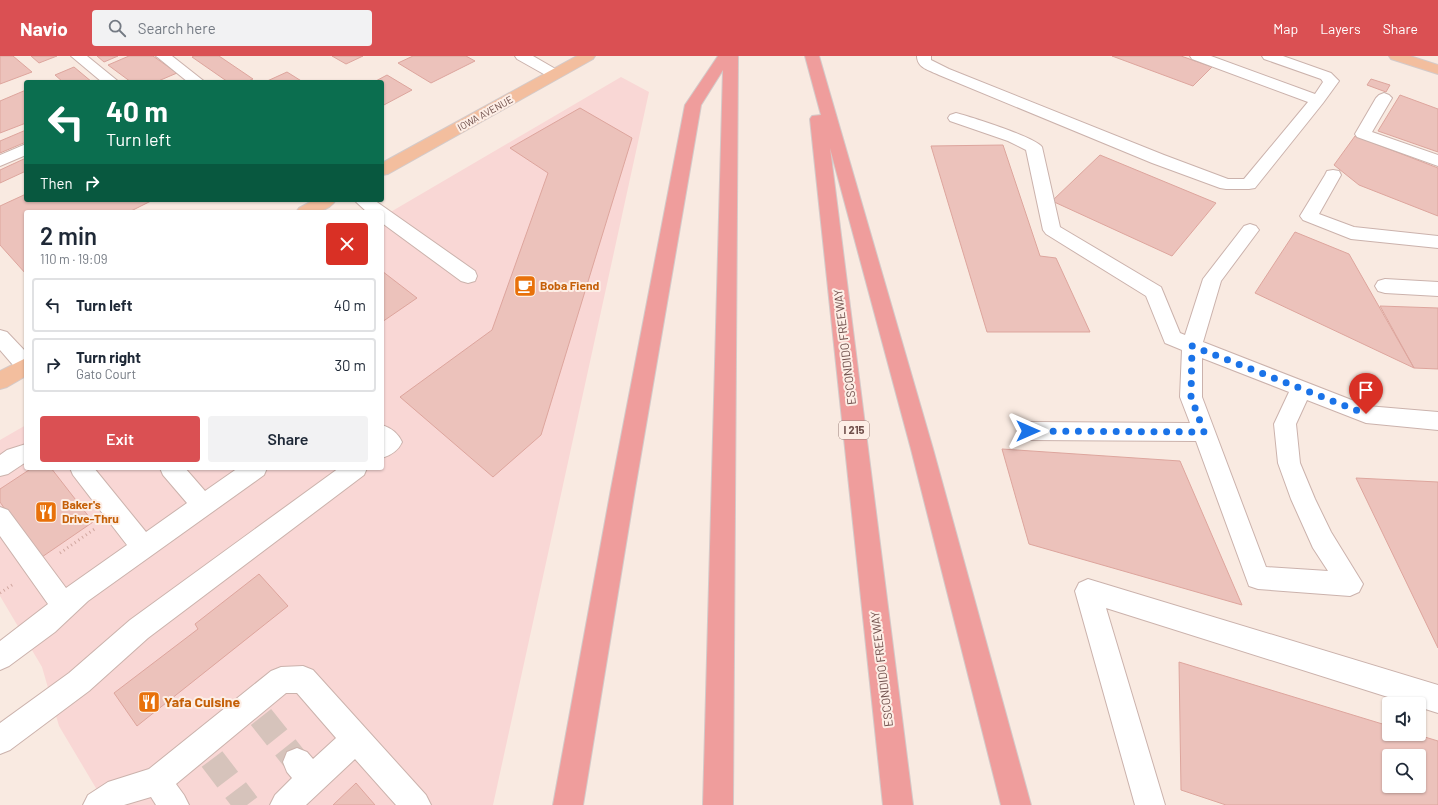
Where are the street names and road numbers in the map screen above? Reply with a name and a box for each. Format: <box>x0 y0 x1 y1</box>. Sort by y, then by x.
street label: IOWA AVENUE <box>455 93 515 133</box>
street label: ESCONDIDO FREEWAY <box>830 288 858 406</box>
road number: I 215 <box>839 421 869 439</box>
street label: ESCONDIDO FREEWAY <box>867 610 895 728</box>

